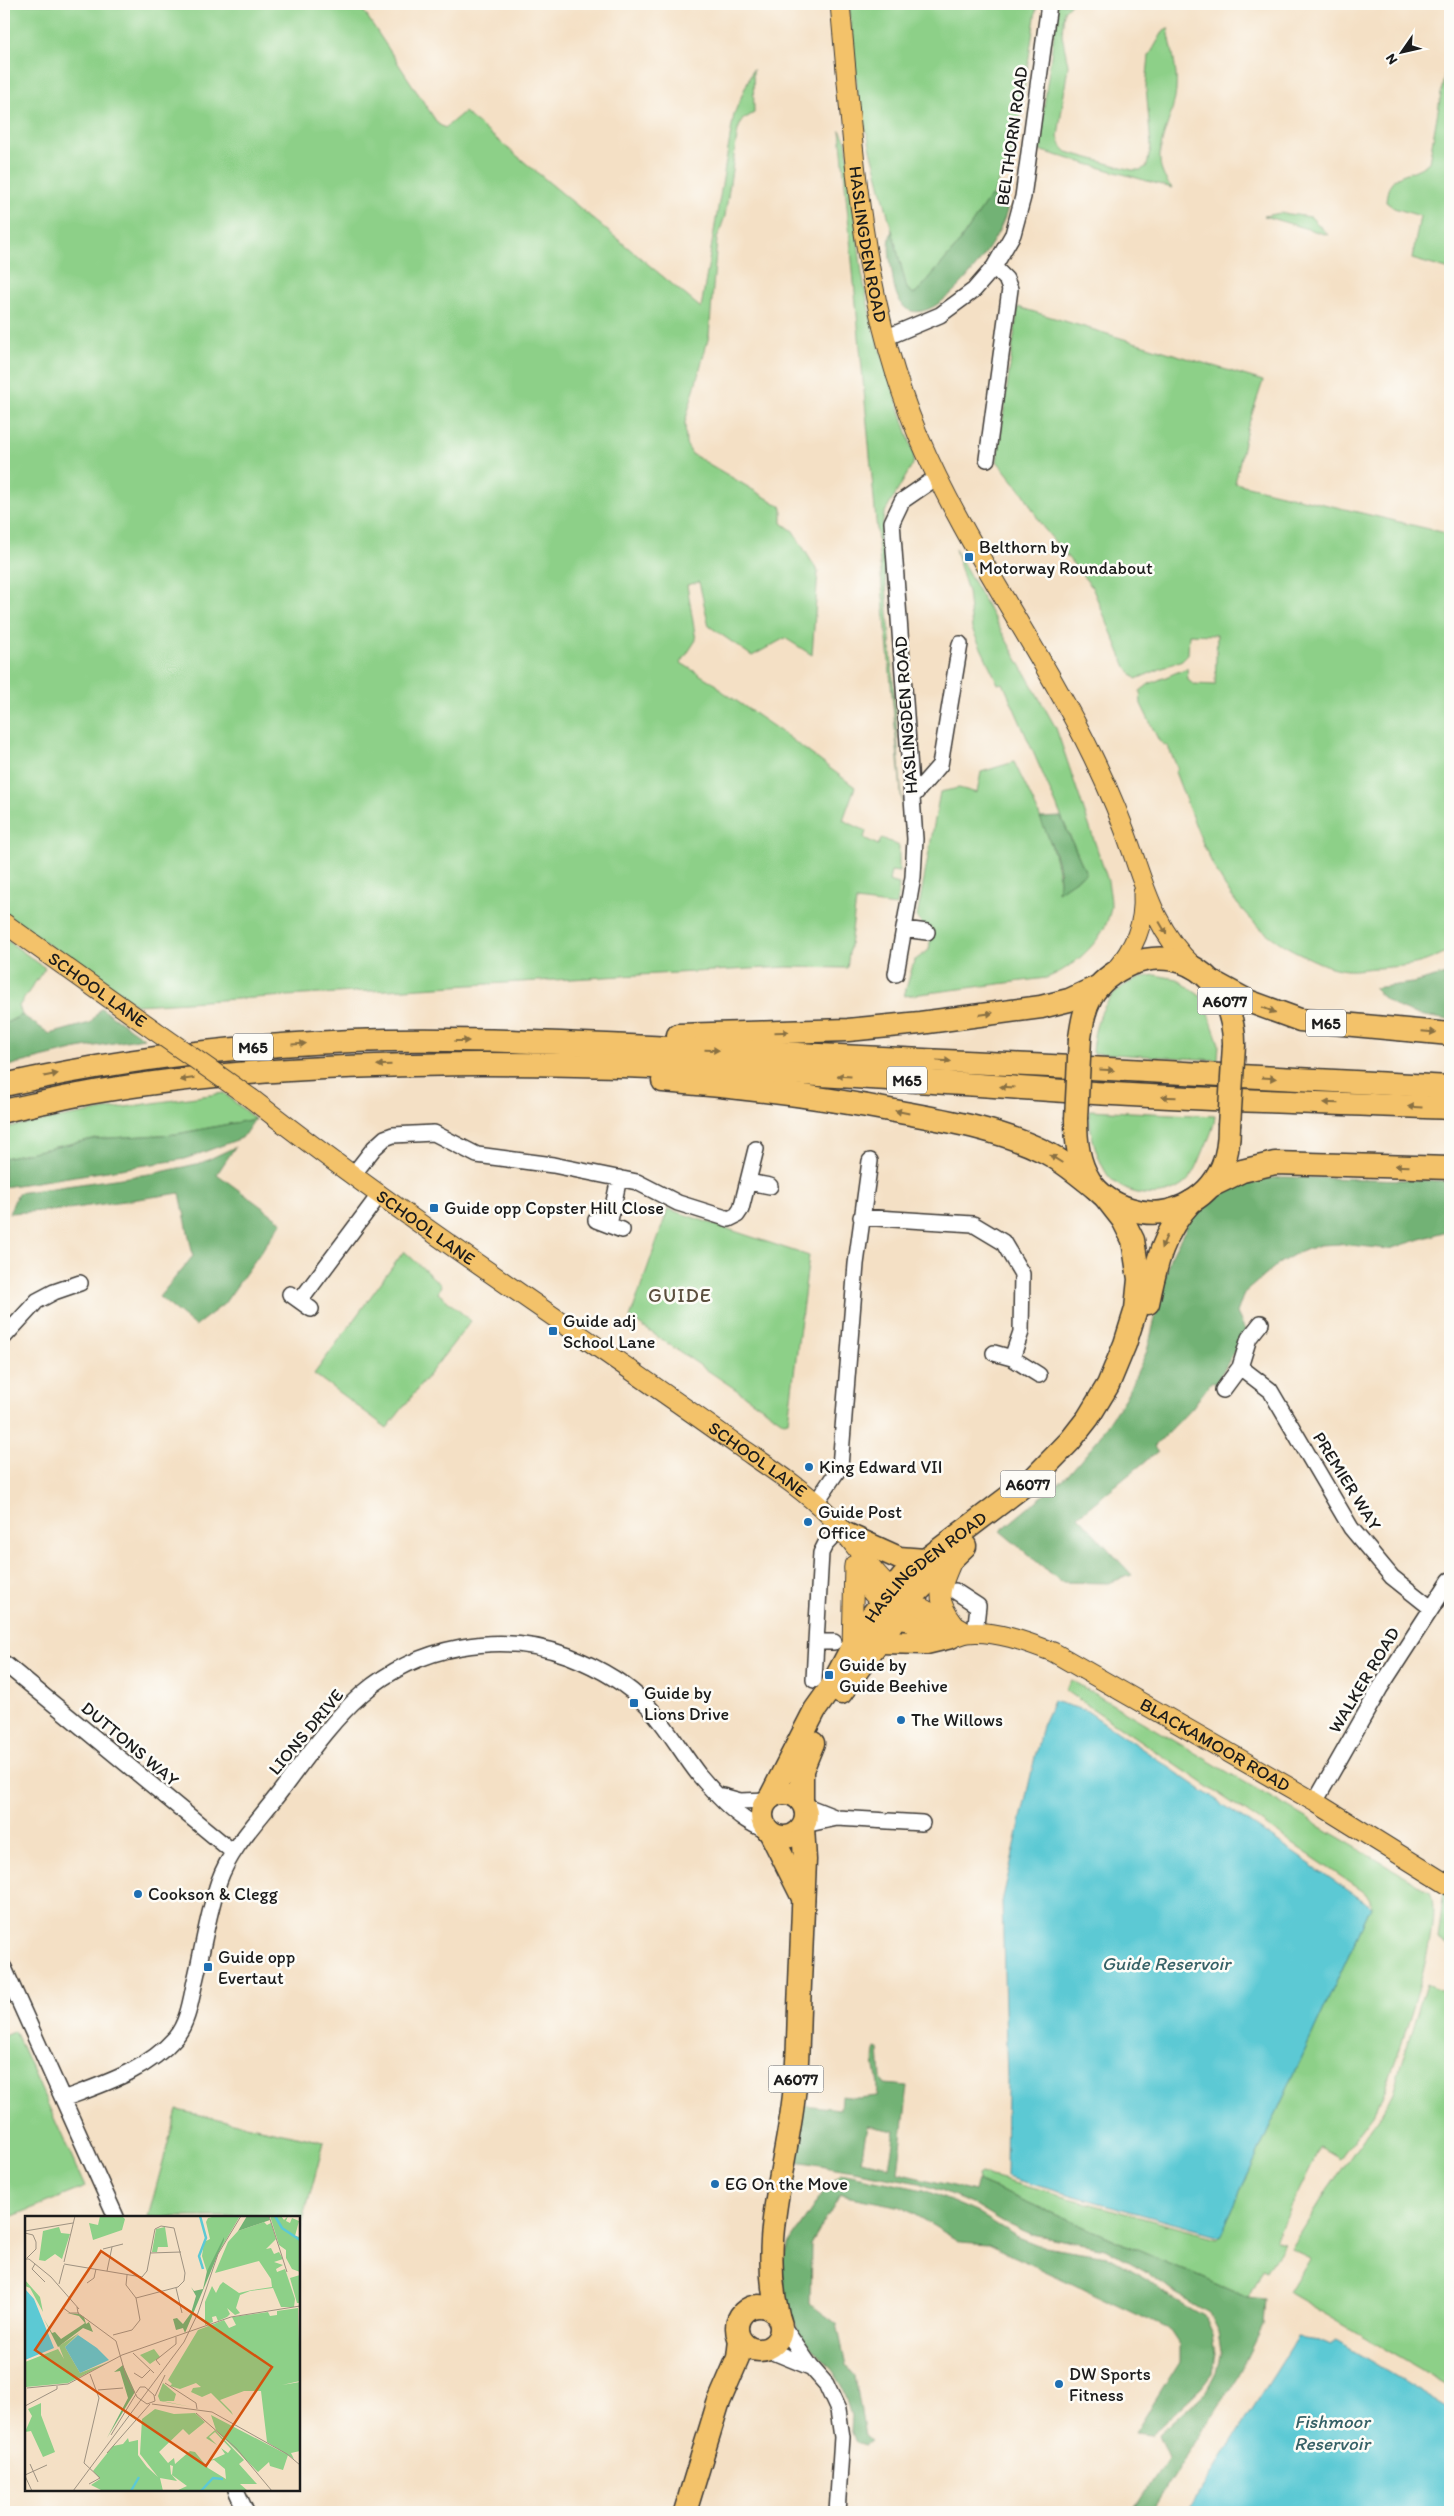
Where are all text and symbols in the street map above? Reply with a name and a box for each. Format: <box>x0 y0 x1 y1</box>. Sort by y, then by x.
north arrow <box>1376 28 1426 78</box>
text: N <box>1382 50 1401 68</box>
street label: BELTHORN ROAD <box>991 65 1033 207</box>
street label: HASLINGDEN ROAD <box>844 165 892 325</box>
place label: Belthorn by Motorway Roundabout <box>979 536 1153 579</box>
marker: Belthorn by Motorway Roundabout <box>963 551 975 563</box>
street label: HASLINGDEN ROAD <box>890 635 922 795</box>
one-way arrow <box>1158 922 1167 935</box>
street label: SCHOOL LANE <box>44 947 151 1032</box>
road number: A6077 <box>1198 988 1252 1014</box>
one-way arrow <box>1262 1006 1277 1014</box>
one-way arrow <box>978 1010 994 1018</box>
road number: M65 <box>1306 1010 1346 1036</box>
one-way arrow <box>774 1028 790 1036</box>
one-way arrow <box>1422 1028 1438 1036</box>
road number: M65 <box>233 1034 273 1060</box>
one-way arrow <box>454 1037 470 1045</box>
one-way arrow <box>292 1040 308 1048</box>
one-way arrow <box>704 1046 720 1054</box>
one-way arrow <box>937 1058 953 1066</box>
one-way arrow <box>376 1061 392 1069</box>
road number: M65 <box>887 1066 927 1094</box>
one-way arrow <box>1099 1066 1115 1074</box>
one-way arrow <box>44 1070 60 1078</box>
one-way arrow <box>836 1071 852 1079</box>
one-way arrow <box>1261 1074 1277 1082</box>
one-way arrow <box>179 1075 195 1083</box>
one-way arrow <box>998 1082 1014 1090</box>
one-way arrow <box>1160 1093 1176 1101</box>
one-way arrow <box>1323 1099 1339 1107</box>
one-way arrow <box>1407 1102 1423 1110</box>
one-way arrow <box>894 1108 909 1116</box>
one-way arrow <box>1049 1154 1063 1164</box>
one-way arrow <box>1393 1162 1409 1170</box>
street label: SCHOOL LANE <box>372 1185 479 1270</box>
place label: Guide opp Copster Hill Close <box>444 1197 664 1219</box>
marker: Guide opp Copster Hill Close <box>428 1202 440 1214</box>
one-way arrow <box>1159 1235 1167 1249</box>
district label: GUIDE <box>648 1283 712 1307</box>
place label: Guide adj School Lane <box>563 1310 655 1353</box>
marker: Guide adj School Lane <box>547 1325 559 1337</box>
street label: SCHOOL LANE <box>704 1417 812 1502</box>
street label: PREMIER WAY <box>1308 1428 1386 1535</box>
place label: King Edward VII <box>819 1456 942 1478</box>
marker: King Edward VII <box>803 1461 815 1473</box>
road number: A6077 <box>1000 1470 1056 1498</box>
place label: Guide Post Office <box>818 1501 902 1544</box>
street label: HASLINGDEN ROAD <box>859 1506 991 1627</box>
marker: Guide Post Office <box>802 1516 814 1528</box>
street label: WALKER ROAD <box>1324 1623 1404 1737</box>
place label: Guide by Guide Beehive <box>839 1654 948 1697</box>
marker: Guide by Guide Beehive <box>823 1669 835 1681</box>
place label: Guide by Lions Drive <box>644 1682 729 1725</box>
street label: LIONS DRIVE <box>264 1684 348 1779</box>
street label: BLACKAMOOR ROAD <box>1136 1693 1294 1796</box>
street label: DUTTONS WAY <box>77 1697 184 1792</box>
marker: Guide by Lions Drive <box>628 1697 640 1709</box>
place label: The Willows <box>911 1709 1003 1731</box>
marker: The Willows <box>895 1714 907 1726</box>
place label: Cookson & Clegg <box>148 1883 279 1905</box>
marker: Cookson & Clegg <box>132 1888 144 1900</box>
place label: Guide opp Evertaut <box>218 1946 295 1989</box>
water label: Guide Reservoir <box>1102 1952 1232 1975</box>
marker: Guide opp Evertaut <box>202 1961 214 1973</box>
road number: A6077 <box>768 2066 824 2092</box>
place label: EG On the Move <box>725 2173 848 2195</box>
marker: EG On the Move <box>709 2178 721 2190</box>
inset map <box>25 2216 300 2491</box>
place label: DW Sports Fitness <box>1069 2363 1151 2406</box>
marker: DW Sports Fitness <box>1053 2378 1065 2390</box>
water label: Fishmoor Reservoir <box>1294 2410 1372 2455</box>

